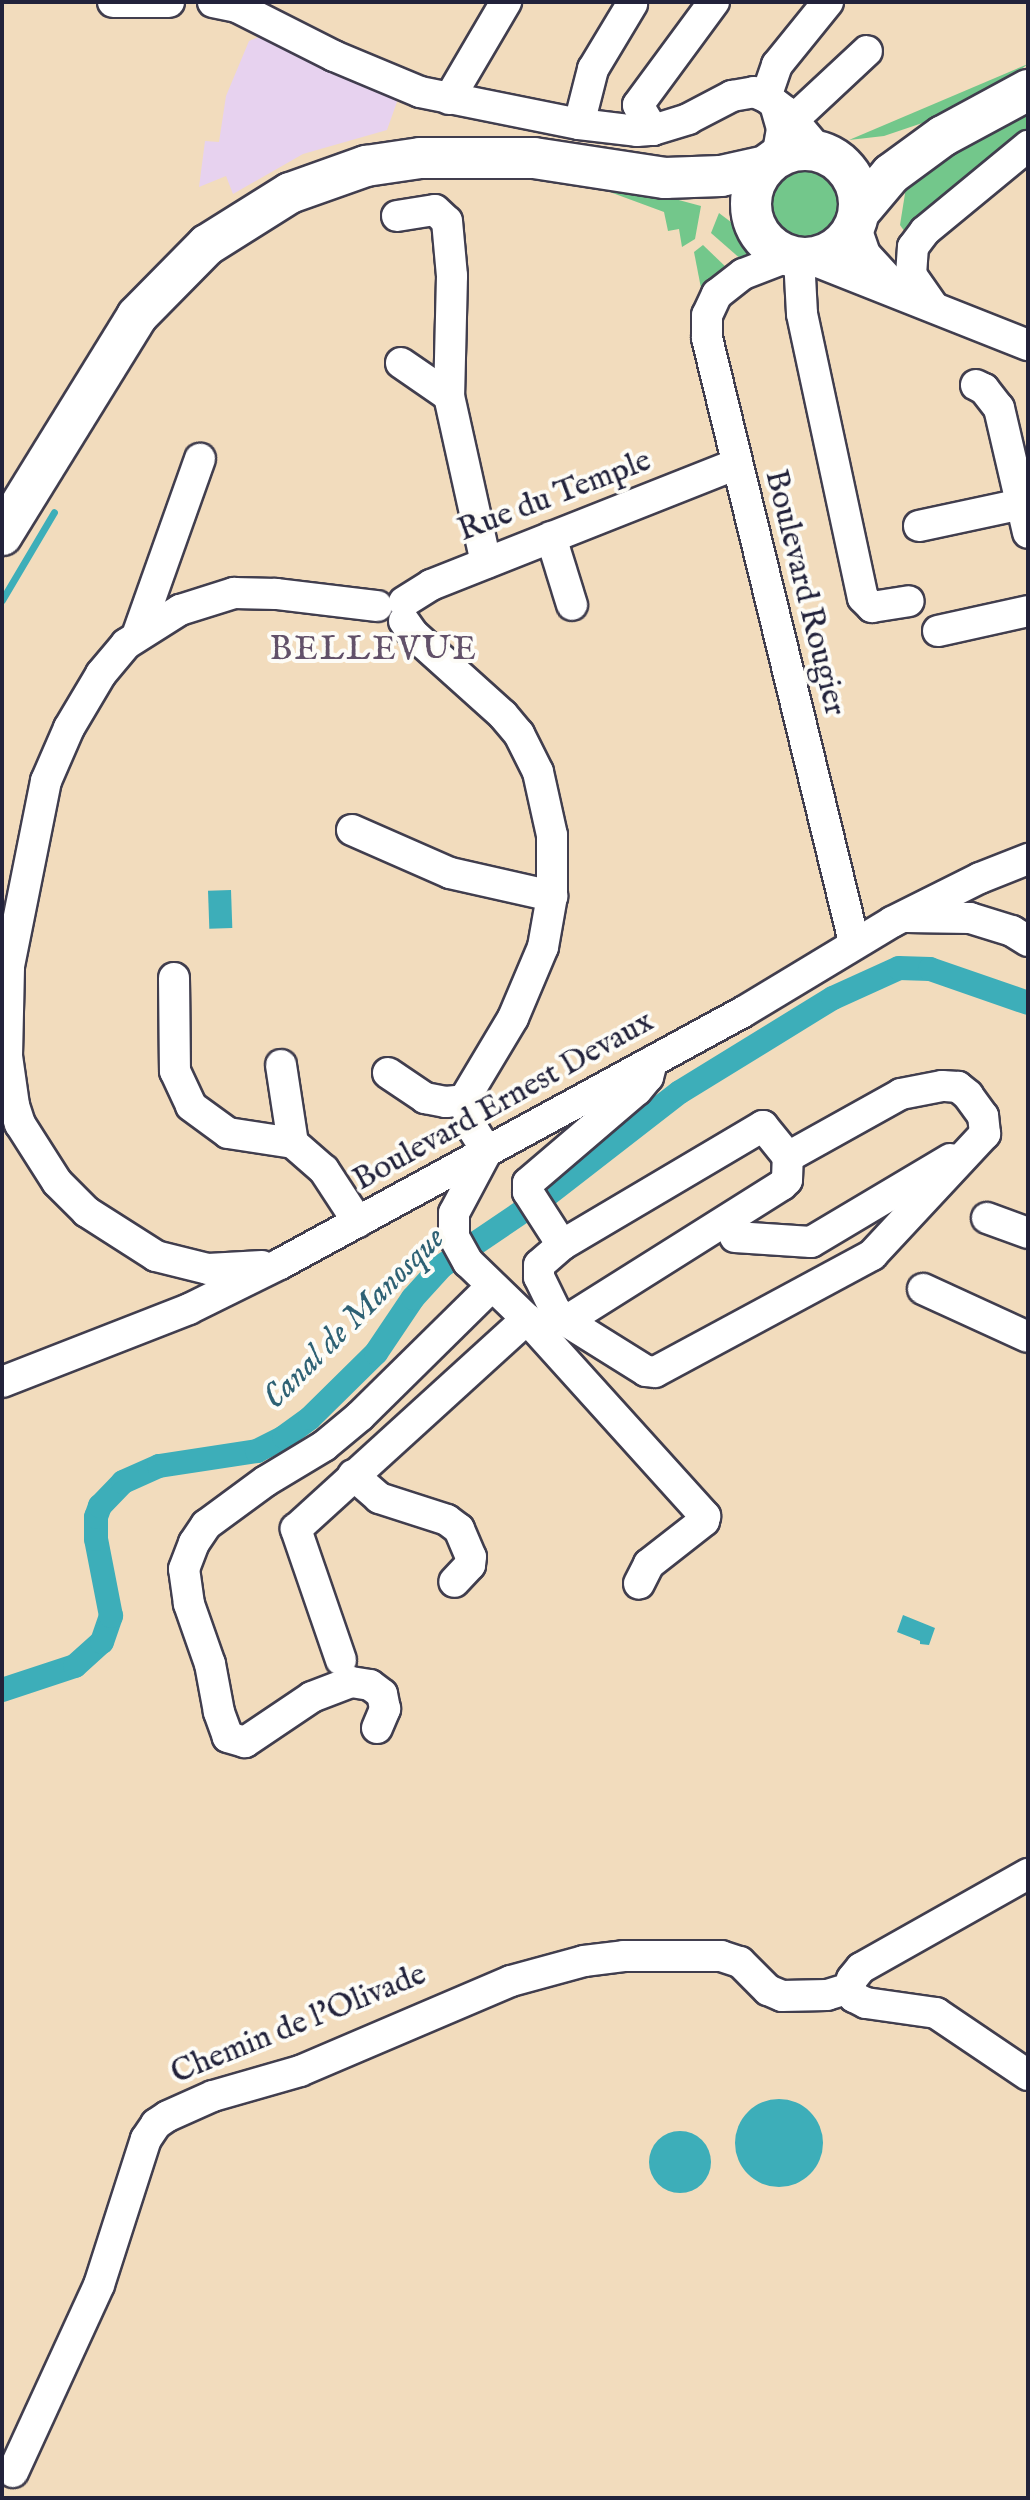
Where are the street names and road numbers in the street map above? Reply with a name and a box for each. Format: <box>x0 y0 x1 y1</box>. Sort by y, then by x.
street label: Rue du Temple <box>453 443 657 551</box>
street label: Boulevard Rougier <box>755 466 853 720</box>
street label: Boulevard Ernest Devaux <box>347 1003 661 1201</box>
street label: Chemin de l'Olivade <box>166 1956 432 2094</box>

